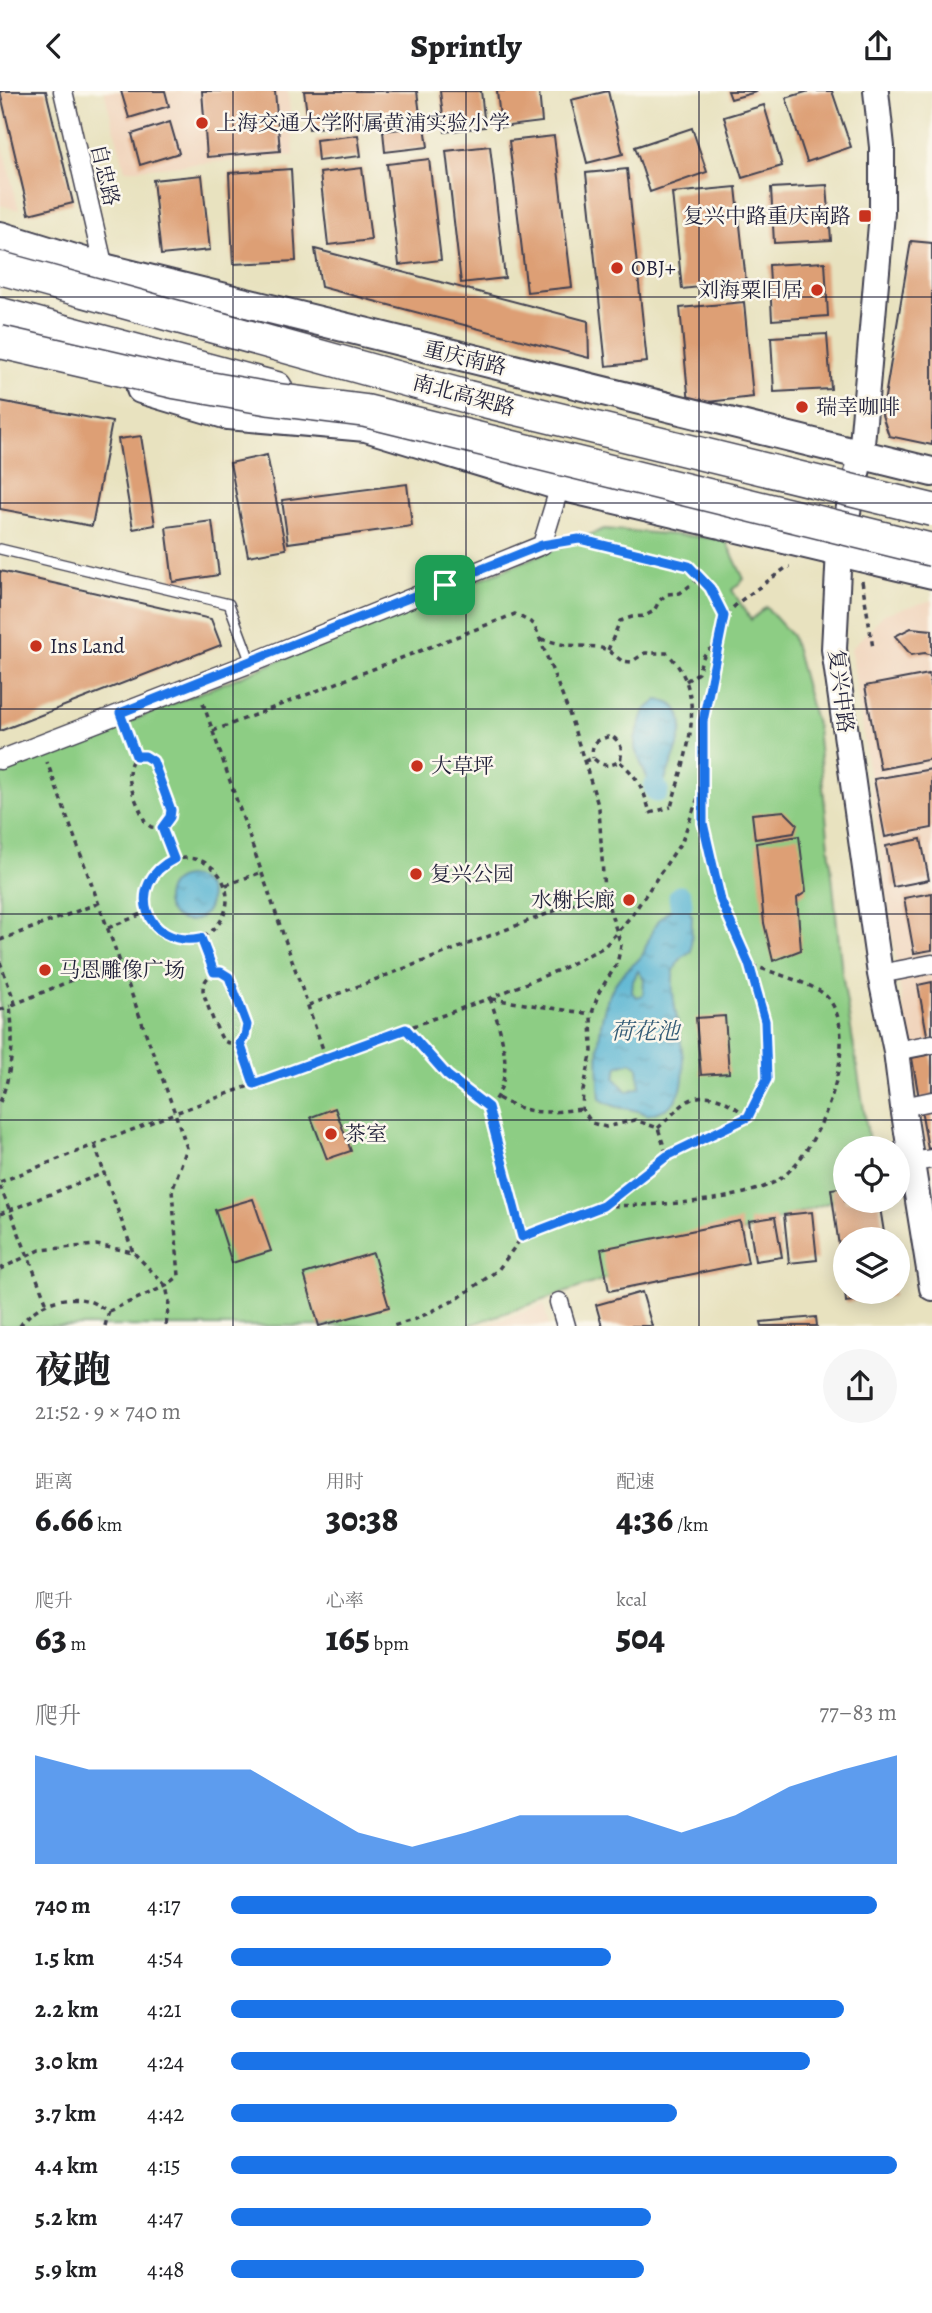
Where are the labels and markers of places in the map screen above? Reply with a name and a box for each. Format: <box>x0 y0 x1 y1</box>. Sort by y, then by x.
place label: 上海交通大学附属黄浦实验小学 <box>216 109 510 137</box>
marker: 上海交通大学附属黄浦实验小学 <box>194 115 210 131</box>
place label: 复兴中路重庆南路 <box>683 202 851 230</box>
marker: 复兴中路重庆南路 <box>857 208 873 224</box>
place label: OBJ+ <box>631 254 676 282</box>
marker: OBJ+ <box>609 260 625 276</box>
place label: 刘海粟旧居 <box>698 276 803 304</box>
marker: 刘海粟旧居 <box>809 282 825 298</box>
place label: 瑞幸咖啡 <box>816 393 900 421</box>
marker: 瑞幸咖啡 <box>794 399 810 415</box>
pin <box>415 555 475 615</box>
place label: Ins Land <box>50 632 125 660</box>
marker: Ins Land <box>28 638 44 654</box>
place label: 大草坪 <box>431 752 494 780</box>
marker: 大草坪 <box>409 758 425 774</box>
place label: 复兴公园 <box>430 860 514 888</box>
marker: 复兴公园 <box>408 866 424 882</box>
place label: 水榭长廊 <box>531 886 615 914</box>
marker: 水榭长廊 <box>621 892 637 908</box>
place label: 马恩雕像广场 <box>59 956 185 984</box>
marker: 马恩雕像广场 <box>37 962 53 978</box>
place label: 茶室 <box>345 1120 387 1148</box>
marker: 茶室 <box>323 1126 339 1142</box>

